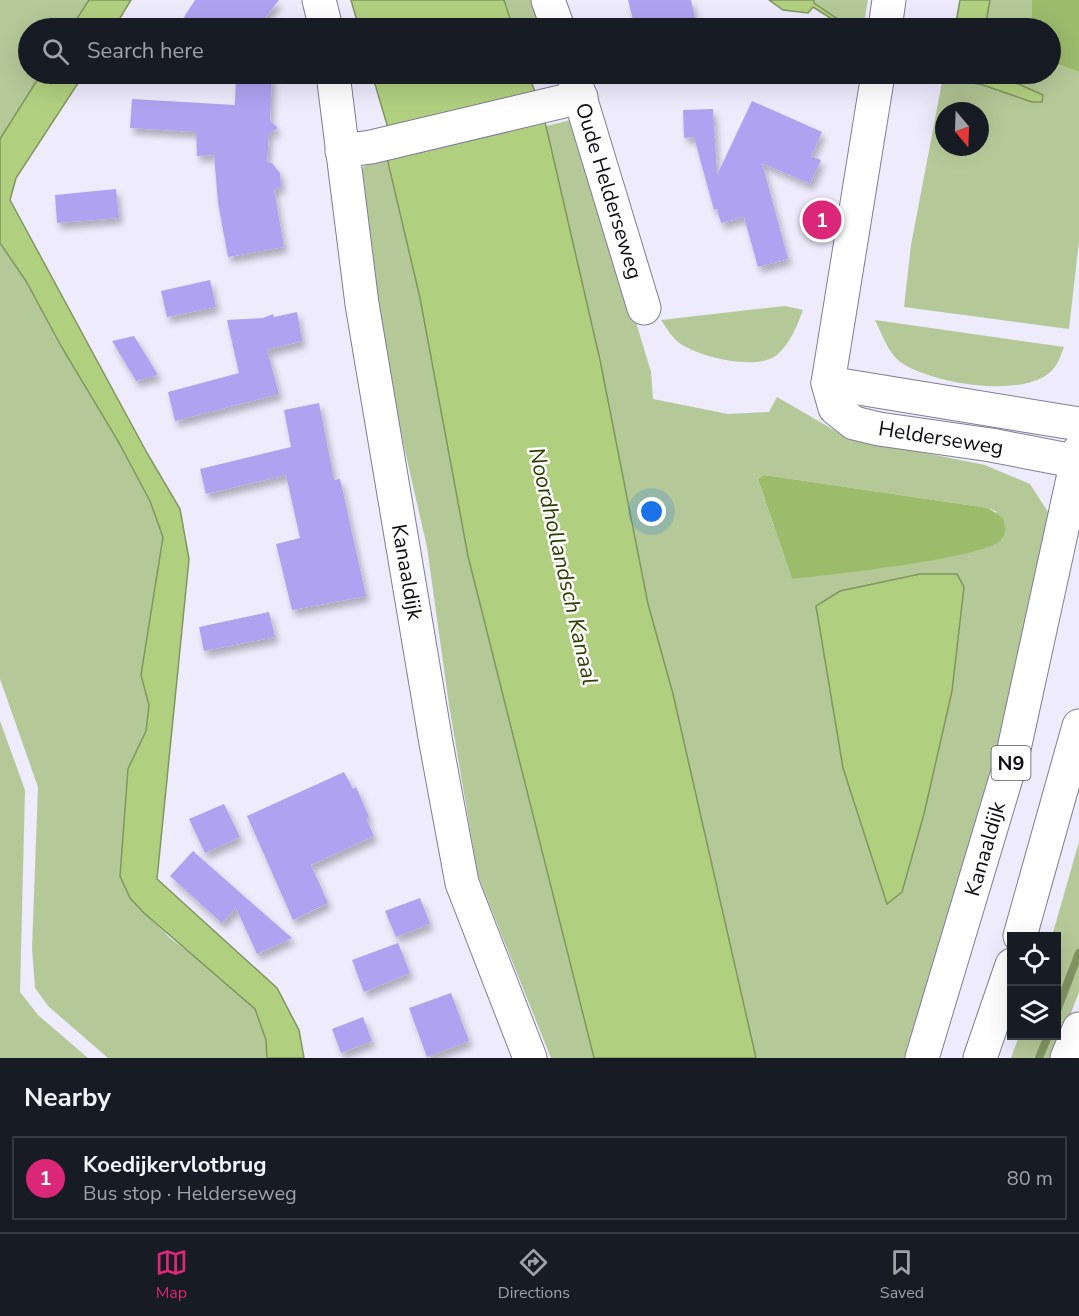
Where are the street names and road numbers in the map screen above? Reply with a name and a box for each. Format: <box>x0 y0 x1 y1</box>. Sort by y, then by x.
street label: Oude Helderseweg <box>569 99 649 283</box>
street label: Helderseweg <box>876 414 1006 462</box>
street label: Kanaaldijk <box>385 522 429 623</box>
road number: N9 <box>992 746 1030 780</box>
street label: Kanaaldijk <box>958 798 1012 900</box>

